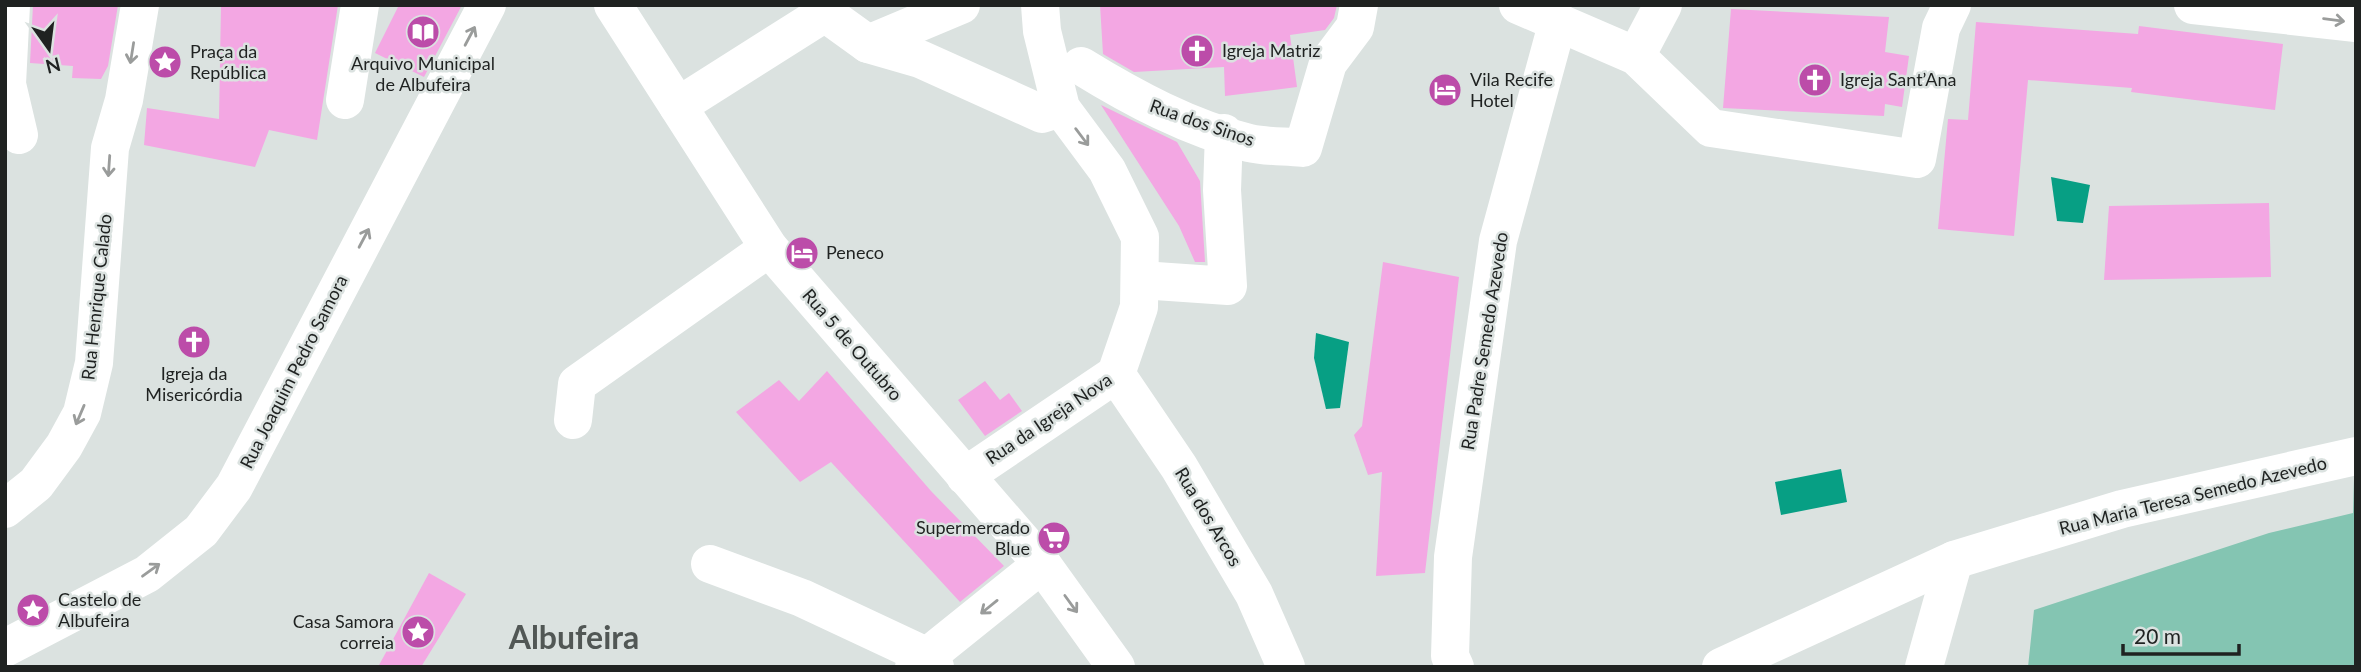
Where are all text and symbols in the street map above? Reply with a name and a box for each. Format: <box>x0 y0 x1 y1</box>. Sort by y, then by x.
library icon: Arquivo Municipal de Albufeira <box>404 13 442 51</box>
one-way arrow <box>2322 13 2345 26</box>
north arrow <box>14 14 84 84</box>
one-way arrow <box>463 27 477 47</box>
church icon: Igreja Matriz <box>1178 32 1216 70</box>
place label: Igreja Matriz <box>1222 39 1320 61</box>
place label: Praça da República <box>190 40 267 83</box>
one-way arrow <box>125 41 138 64</box>
place icon: Praça da República <box>146 43 184 81</box>
place label: Arquivo Municipal de Albufeira <box>351 52 495 95</box>
text: N <box>43 53 63 79</box>
church icon: Igreja Sant’Ana <box>1796 61 1834 99</box>
place label: Vila Recife Hotel <box>1470 68 1553 111</box>
place label: Igreja Sant’Ana <box>1840 68 1956 90</box>
hotel icon: Vila Recife Hotel <box>1426 71 1464 109</box>
street label: Rua dos Sinos <box>1147 94 1258 150</box>
one-way arrow <box>1075 128 1090 146</box>
one-way arrow <box>102 154 115 177</box>
street label: Rua Henrique Calado <box>76 213 116 381</box>
one-way arrow <box>357 228 371 248</box>
street label: Rua Padre Semedo Azevedo <box>1456 230 1512 451</box>
hotel icon: Peneco <box>783 234 821 272</box>
place label: Peneco <box>826 241 884 263</box>
street label: Rua Joaquim Pedro Samora <box>235 271 352 472</box>
street label: Rua 5 de Outubro <box>798 284 907 405</box>
church icon: Igreja da Misericórdia <box>175 323 213 361</box>
place label: Igreja da Misericórdia <box>145 362 243 405</box>
street label: Rua da Igreja Nova <box>981 368 1116 468</box>
one-way arrow <box>72 404 85 426</box>
street label: Rua Maria Teresa Semedo Azevedo <box>2057 451 2329 539</box>
street label: Rua dos Arcos <box>1171 463 1247 570</box>
place label: Supermercado Blue <box>916 516 1030 559</box>
supermarket icon: Supermercado Blue <box>1035 519 1073 557</box>
one-way arrow <box>142 562 160 577</box>
place label: Castelo de Albufeira <box>58 588 141 631</box>
place icon: Castelo de Albufeira <box>14 591 52 629</box>
one-way arrow <box>1063 594 1078 613</box>
one-way arrow <box>981 600 999 615</box>
place label: Casa Samora correia <box>293 610 394 653</box>
scale bar <box>2123 612 2238 656</box>
place icon: Casa Samora correia <box>399 613 437 651</box>
district label: Albufeira <box>508 617 639 656</box>
text: 20 m <box>2134 623 2181 648</box>

